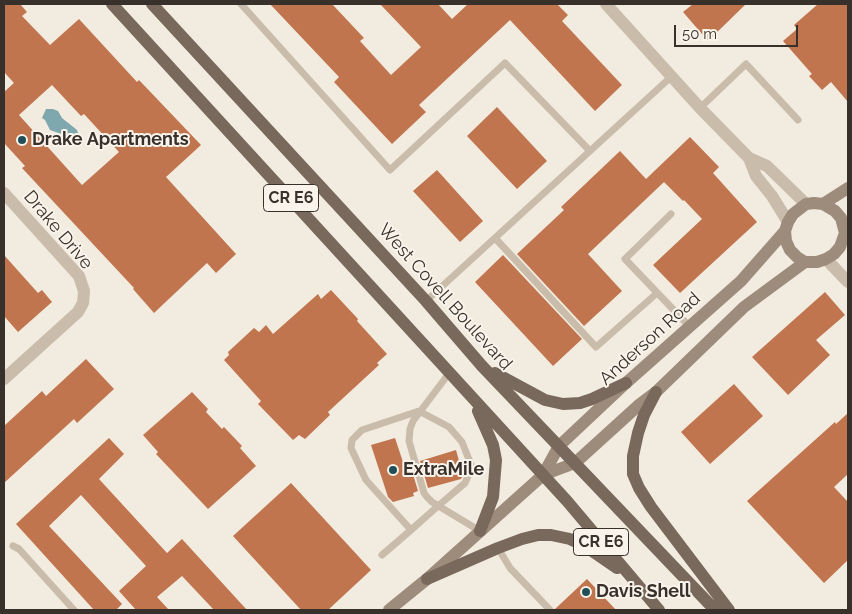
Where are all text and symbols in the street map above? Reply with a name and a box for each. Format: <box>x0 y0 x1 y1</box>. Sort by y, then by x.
scale bar <box>677 15 801 47</box>
text: 50 m <box>682 25 717 43</box>
place label: Drake Apartments <box>32 129 189 151</box>
marker: Drake Apartments <box>16 134 28 146</box>
road number: CR E6 <box>264 184 318 212</box>
street label: Drake Drive <box>19 186 97 274</box>
street label: West Covell Boulevard <box>374 219 516 375</box>
street label: Anderson Road <box>595 288 705 390</box>
place label: ExtraMile <box>403 459 484 481</box>
marker: ExtraMile <box>387 464 399 476</box>
road number: CR E6 <box>574 528 628 556</box>
place label: Davis Shell <box>596 581 691 603</box>
marker: Davis Shell <box>580 586 592 598</box>

